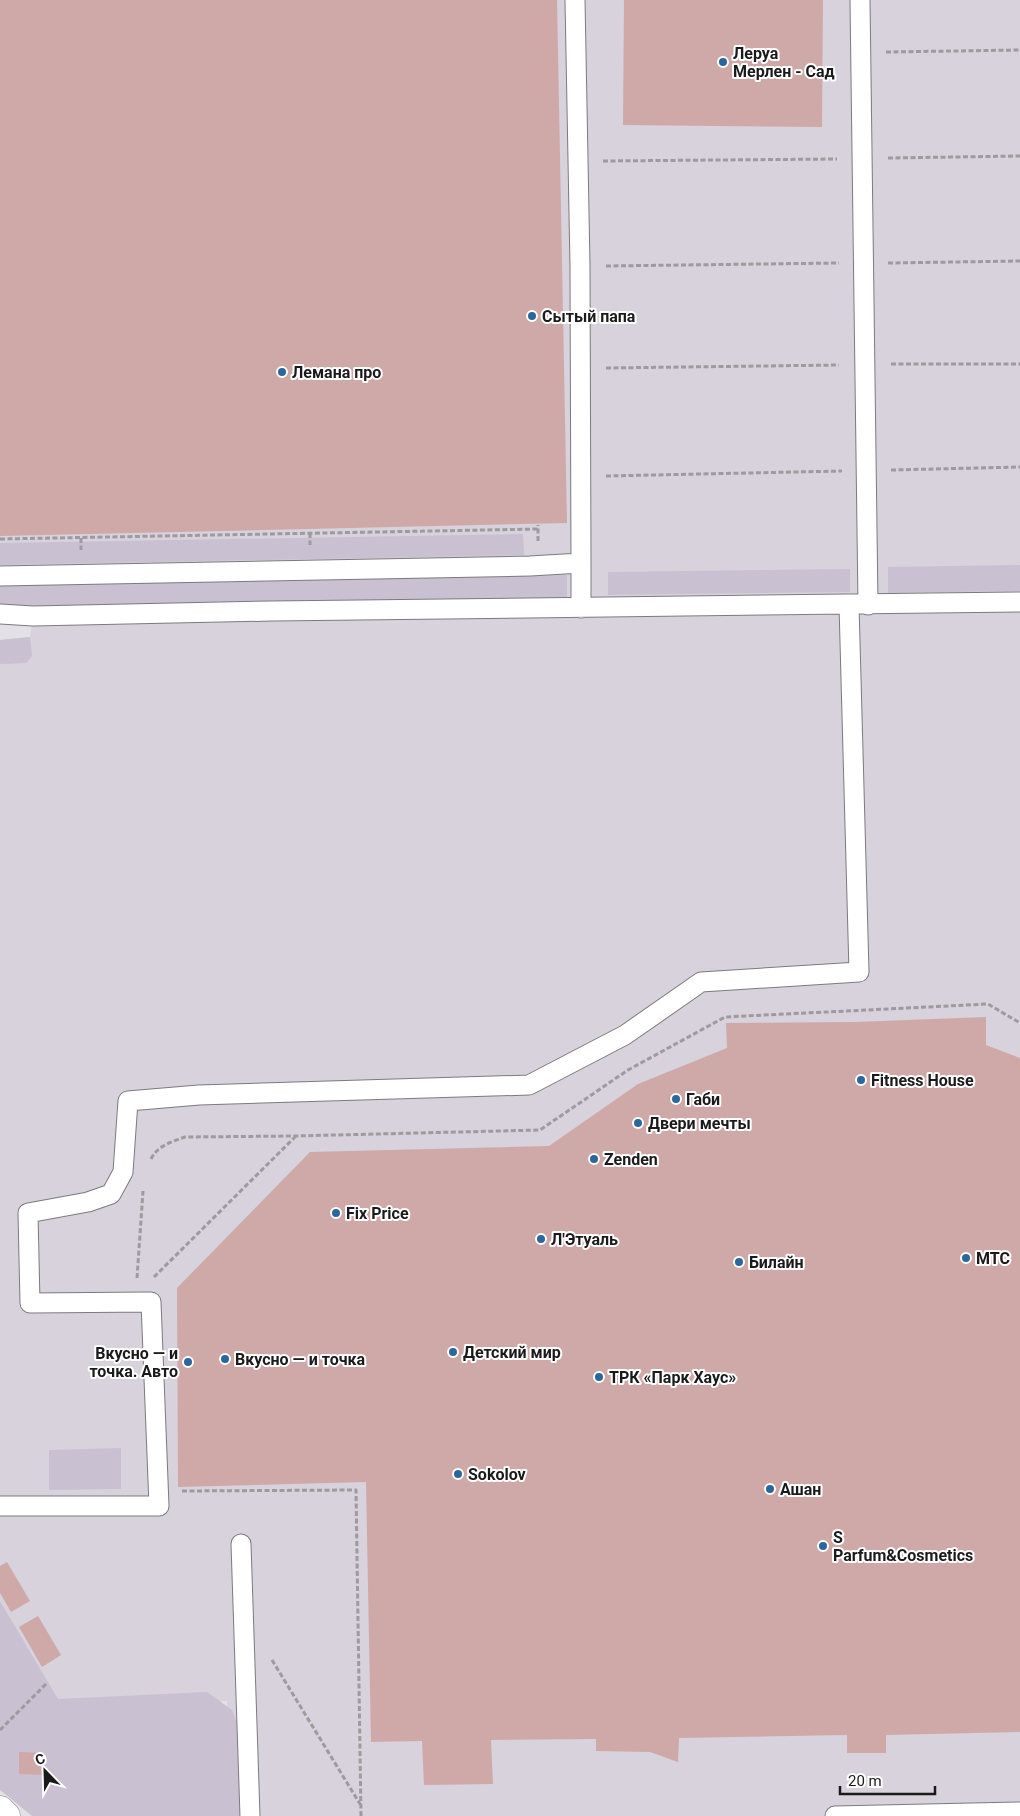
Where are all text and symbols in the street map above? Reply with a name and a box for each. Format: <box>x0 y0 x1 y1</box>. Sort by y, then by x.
place label: Леруа Мерлен - Сад <box>733 44 835 81</box>
marker: Леруа Мерлен - Сад <box>717 56 729 68</box>
place label: Сытый папа <box>542 307 636 326</box>
marker: Сытый папа <box>526 310 538 322</box>
place label: Лемана про <box>292 363 381 382</box>
marker: Лемана про <box>276 366 288 378</box>
place label: Fitness House <box>871 1071 974 1090</box>
marker: Fitness House <box>855 1074 867 1086</box>
place label: Габи <box>686 1090 720 1109</box>
marker: Габи <box>670 1093 682 1105</box>
place label: Двери мечты <box>648 1114 751 1133</box>
marker: Двери мечты <box>632 1117 644 1129</box>
place label: Zenden <box>604 1150 658 1169</box>
marker: Zenden <box>588 1153 600 1165</box>
place label: Fix Price <box>346 1204 409 1223</box>
marker: Fix Price <box>330 1207 342 1219</box>
place label: Л'Этуаль <box>551 1230 618 1249</box>
marker: Л'Этуаль <box>535 1233 547 1245</box>
place label: МТС <box>976 1249 1010 1268</box>
marker: МТС <box>960 1252 972 1264</box>
place label: Билайн <box>749 1253 804 1272</box>
marker: Билайн <box>733 1256 745 1268</box>
place label: Детский мир <box>463 1343 561 1362</box>
place label: Вкусно — и точка. Авто <box>89 1344 178 1381</box>
marker: Детский мир <box>447 1346 459 1358</box>
place label: Вкусно — и точка <box>235 1350 366 1369</box>
marker: Вкусно — и точка <box>219 1353 231 1365</box>
marker: Вкусно — и точка. Авто <box>182 1356 194 1368</box>
place label: ТРК «Парк Хаус» <box>609 1368 736 1387</box>
marker: ТРК «Парк Хаус» <box>593 1371 605 1383</box>
place label: Sokolov <box>468 1465 526 1484</box>
marker: Sokolov <box>452 1468 464 1480</box>
place label: Ашан <box>780 1480 821 1499</box>
marker: Ашан <box>764 1483 776 1495</box>
place label: S Parfum&Cosmetics <box>833 1528 973 1565</box>
marker: S Parfum&Cosmetics <box>817 1540 829 1552</box>
north arrow <box>20 1746 70 1796</box>
text: С <box>33 1750 47 1768</box>
scale bar <box>840 1764 935 1796</box>
text: 20 m <box>848 1772 882 1790</box>

